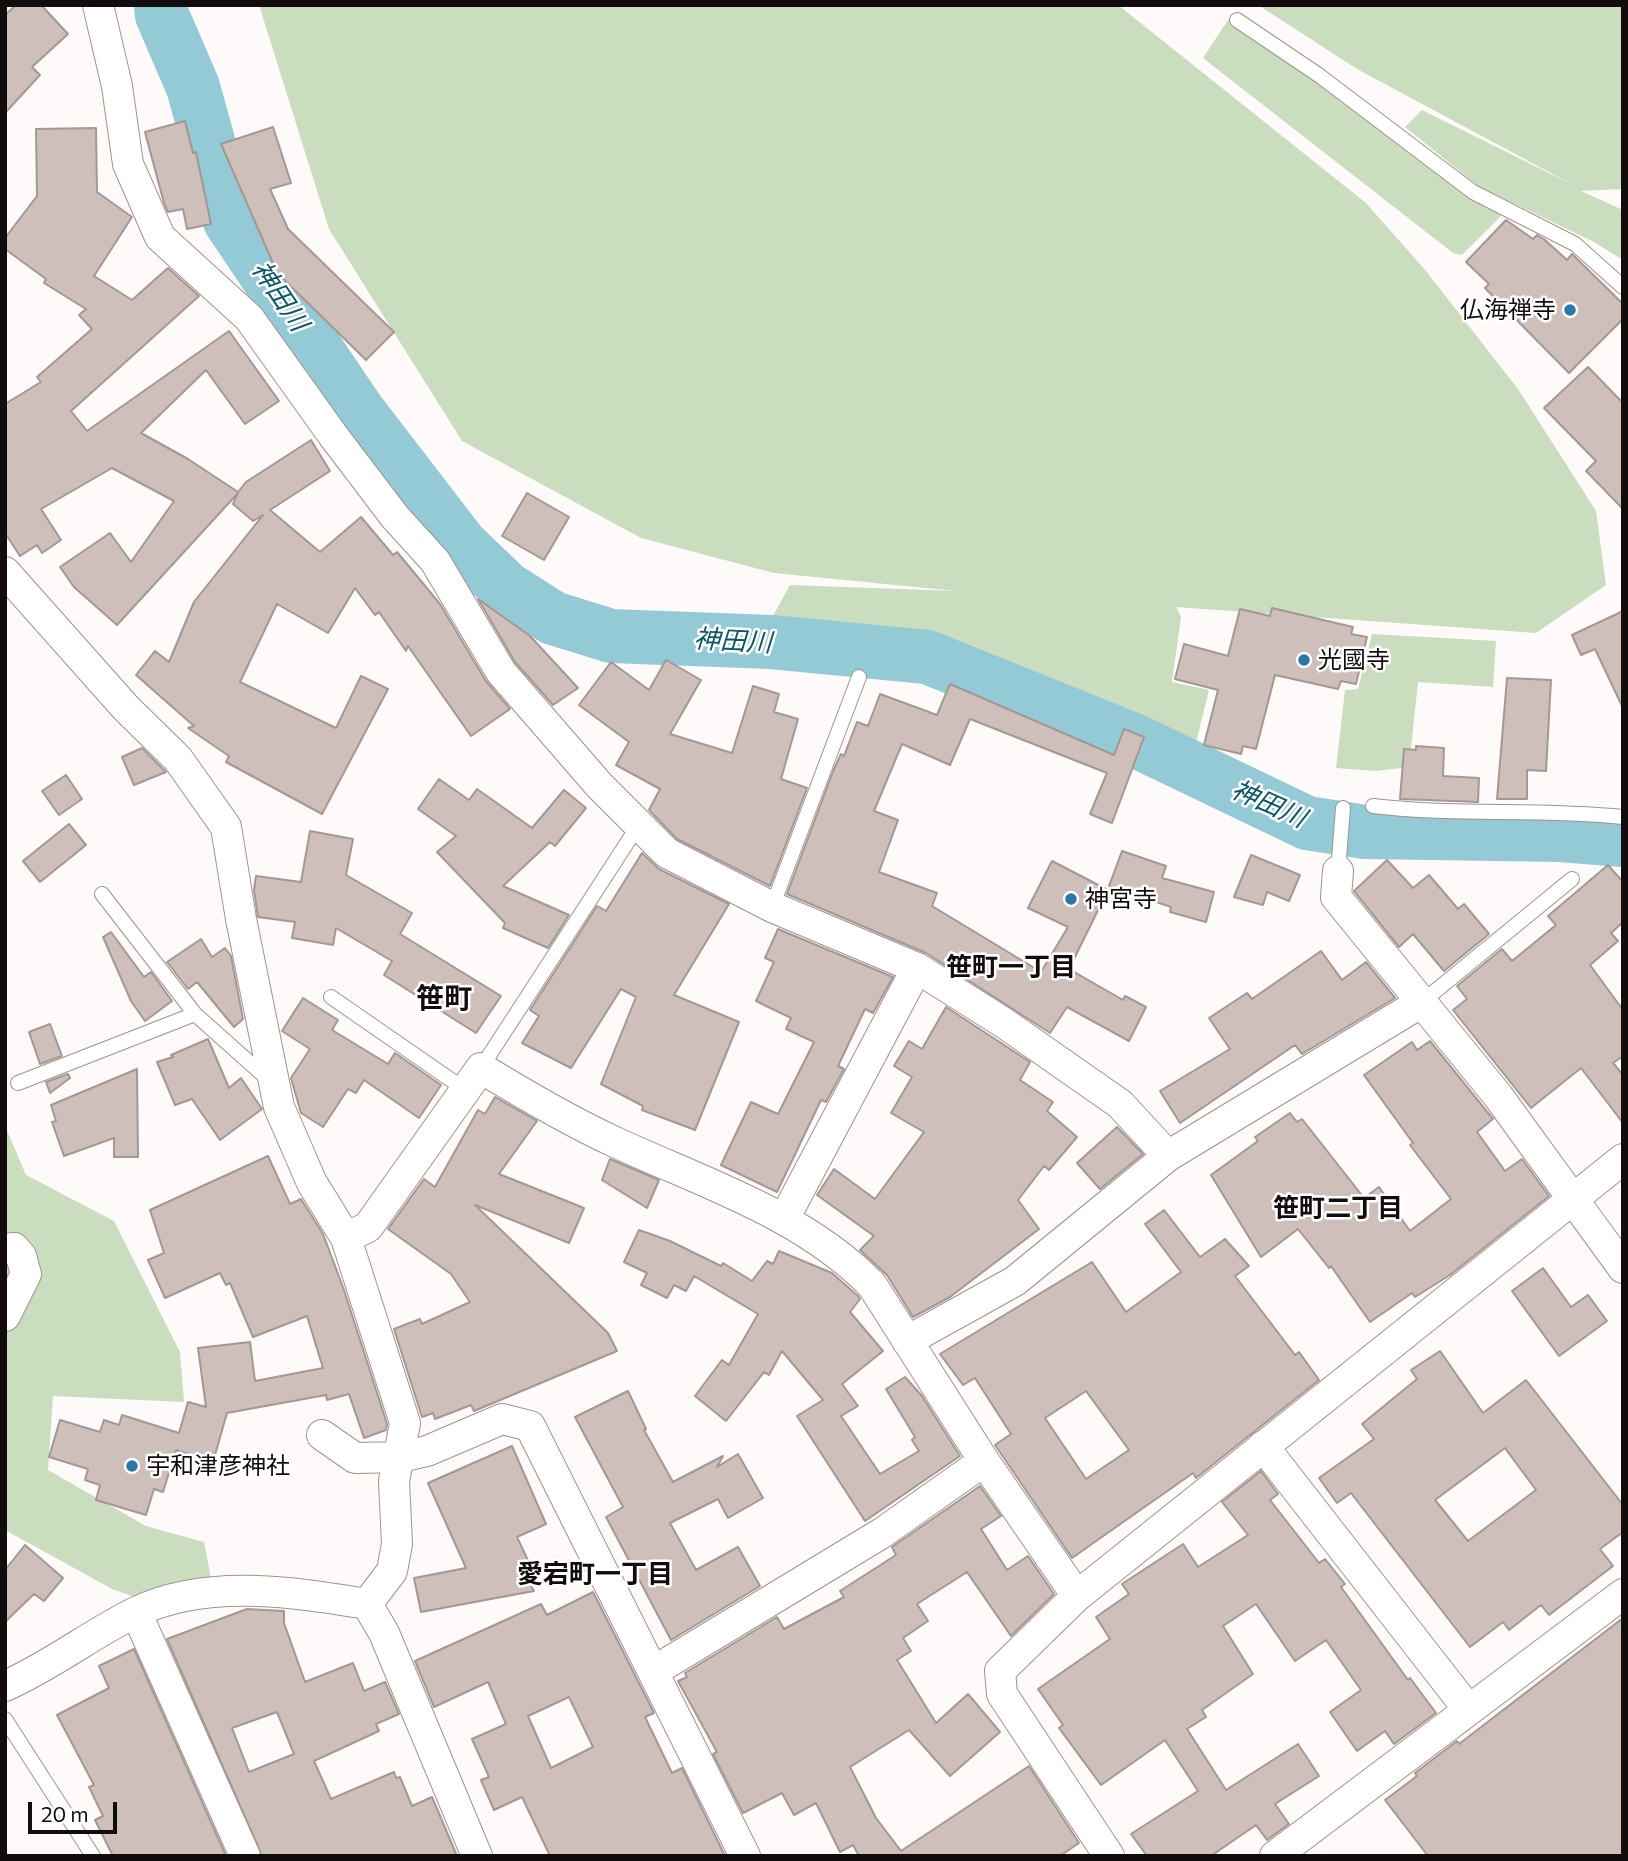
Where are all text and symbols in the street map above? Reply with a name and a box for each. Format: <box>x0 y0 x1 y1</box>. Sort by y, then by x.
water label: 神田川 <box>245 255 315 337</box>
place label: 仏海禅寺 <box>1460 296 1556 324</box>
marker: 仏海禅寺 <box>1562 302 1578 318</box>
water label: 神田川 <box>693 623 773 659</box>
place label: 光國寺 <box>1318 646 1390 674</box>
marker: 光國寺 <box>1296 652 1312 668</box>
water label: 神田川 <box>1227 774 1311 834</box>
place label: 神宮寺 <box>1085 885 1157 913</box>
marker: 神宮寺 <box>1063 891 1079 907</box>
district label: 笹町一丁目 <box>946 951 1076 983</box>
district label: 笹町 <box>416 982 472 1016</box>
district label: 笹町二丁目 <box>1273 1192 1403 1224</box>
place label: 宇和津彦神社 <box>146 1452 290 1480</box>
marker: 宇和津彦神社 <box>124 1458 140 1474</box>
district label: 愛宕町一丁目 <box>517 1558 673 1590</box>
scale bar <box>32 1787 121 1831</box>
text: 20 m <box>41 1801 89 1826</box>

